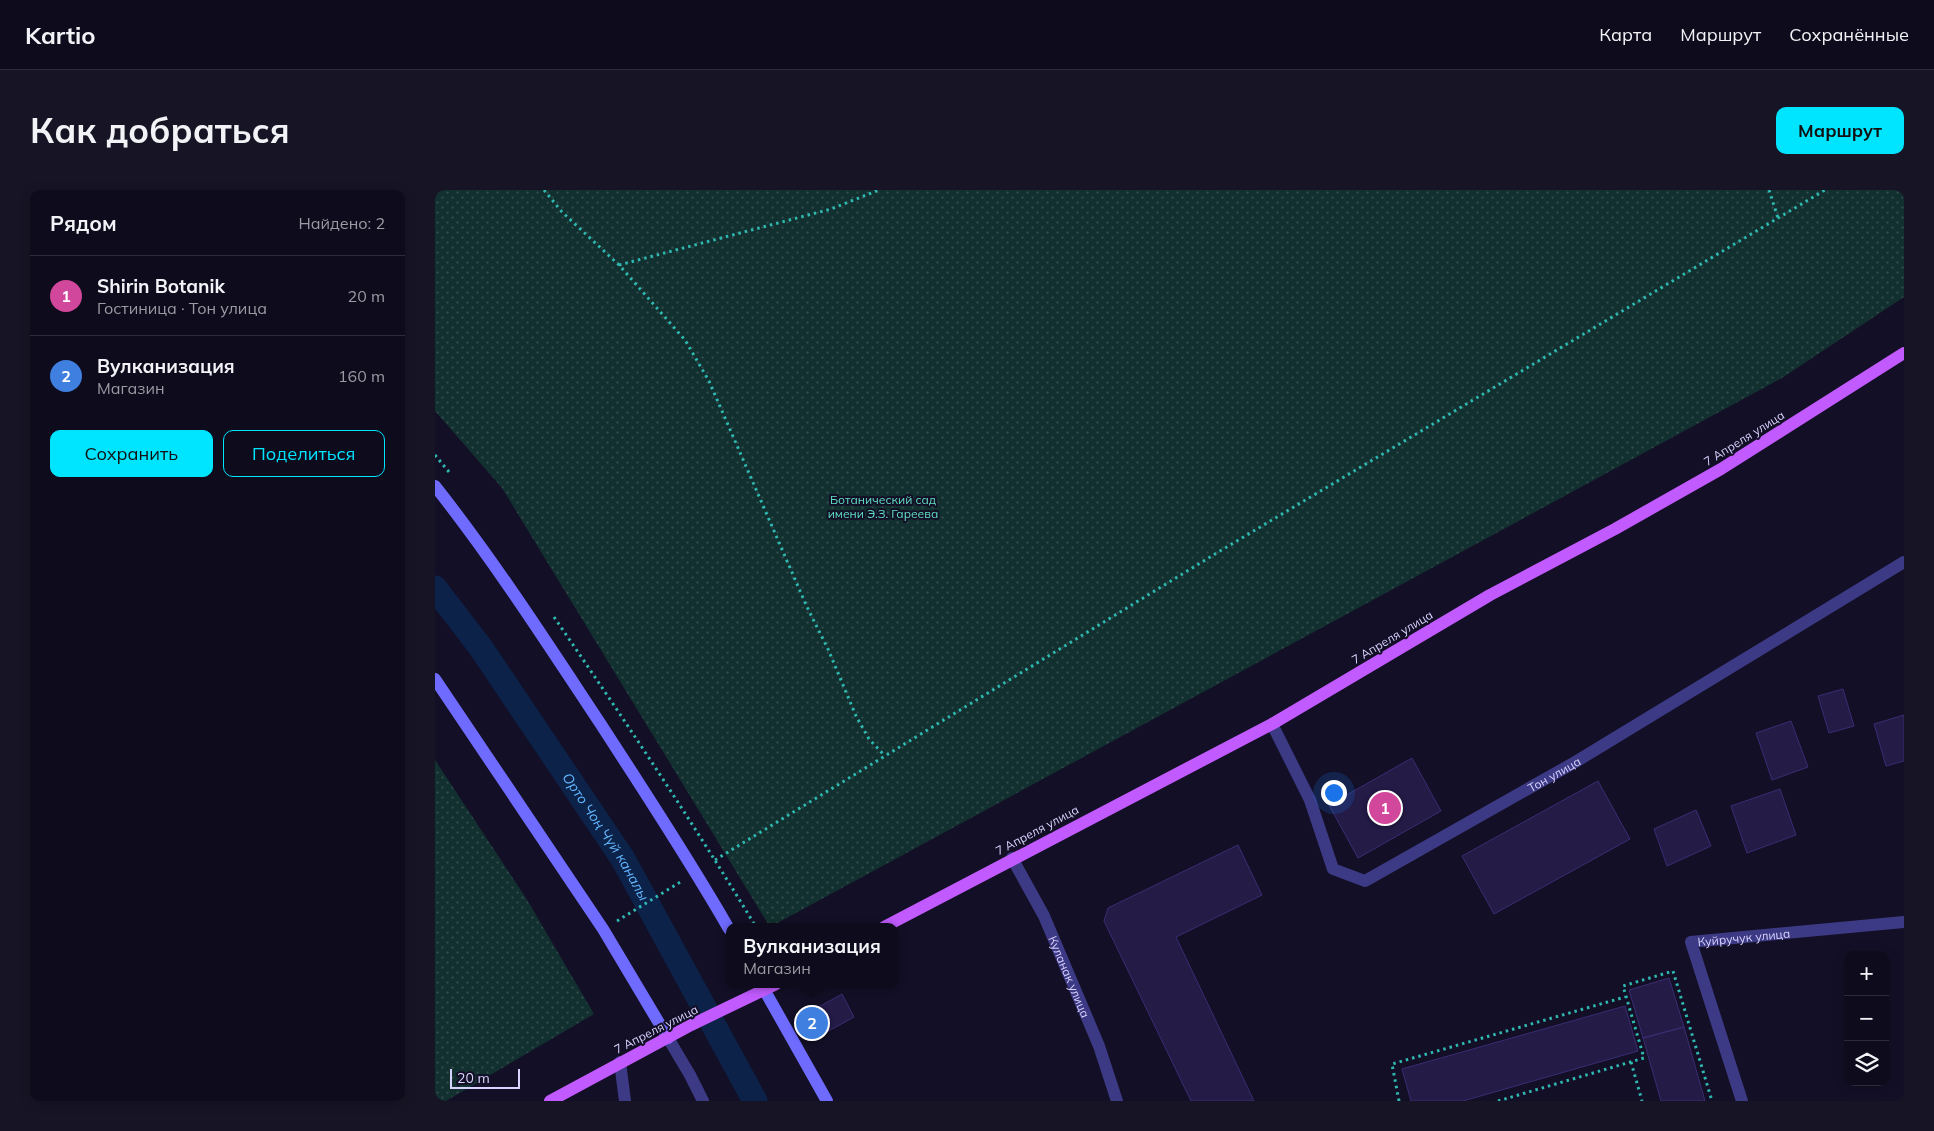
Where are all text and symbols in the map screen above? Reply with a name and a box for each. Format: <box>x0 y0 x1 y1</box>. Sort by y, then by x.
text: Kartio <box>25 20 96 50</box>
text: Карта <box>1599 23 1652 46</box>
text: Маршрут <box>1680 23 1761 46</box>
text: Сохранённые <box>1789 23 1909 46</box>
button: Маршрут <box>1776 107 1904 154</box>
text: Как добраться <box>30 108 290 152</box>
text: Рядом <box>50 210 117 236</box>
text: Найдено: 2 <box>299 213 385 233</box>
text: Shirin Botanik <box>97 274 225 298</box>
text: 1 <box>61 286 71 306</box>
text: 20 m <box>348 286 385 306</box>
text: Гостиница · Тон улица <box>97 298 267 318</box>
text: Вулканизация <box>97 354 235 378</box>
text: 2 <box>61 366 71 386</box>
text: 160 m <box>338 366 385 386</box>
text: Магазин <box>97 378 165 398</box>
street label: 7 Апреля улица <box>1701 407 1787 469</box>
button: Сохранить <box>50 430 213 477</box>
button: Поделиться <box>223 430 385 477</box>
park label: Ботанический сад имени Э.З. Гареева <box>828 492 938 521</box>
street label: 7 Апреля улица <box>1349 607 1435 667</box>
street label: Тон улица <box>1525 753 1583 795</box>
water label: Орто Чоң Чүй каналы <box>559 769 653 904</box>
your location <box>1321 780 1347 806</box>
pin: 1 <box>1369 789 1401 827</box>
street label: 7 Апреля улица <box>993 802 1081 858</box>
popup <box>726 923 898 988</box>
street label: Куйручук улица <box>1697 925 1791 949</box>
street label: Куланак улица <box>1046 933 1094 1020</box>
text: Вулканизация <box>743 934 881 958</box>
map controls <box>1844 951 1889 1086</box>
button: + <box>1844 951 1889 996</box>
text: Магазин <box>743 958 811 978</box>
button: − <box>1844 996 1889 1041</box>
street label: 7 Апреля улица <box>612 1001 700 1057</box>
pin: 2 <box>796 1004 828 1042</box>
button: layers <box>1844 1041 1889 1086</box>
scale bar <box>450 1066 520 1089</box>
text: 20 m <box>457 1069 490 1087</box>

